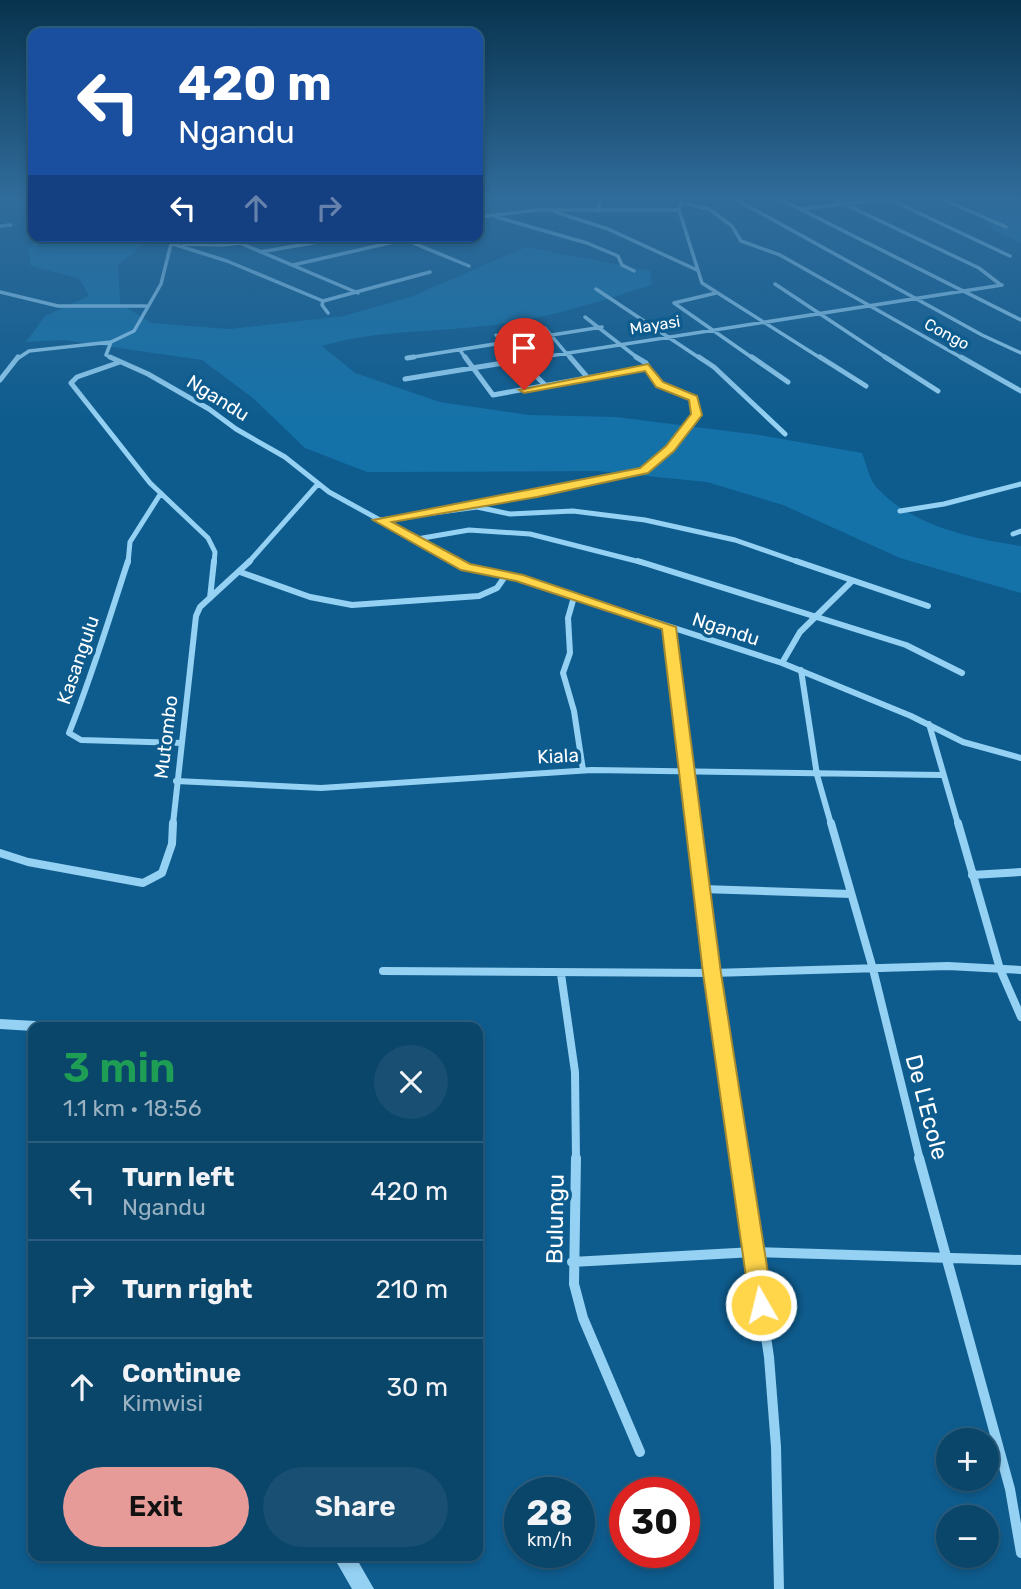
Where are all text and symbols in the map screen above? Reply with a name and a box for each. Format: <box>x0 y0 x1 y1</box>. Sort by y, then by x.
text: 420 m <box>178 54 332 112</box>
icon: left <box>63 56 154 147</box>
text: Ngandu <box>178 113 295 151</box>
icon: left <box>164 189 202 227</box>
icon: ahead <box>237 189 275 227</box>
icon: right <box>310 189 348 227</box>
street label: Mayasi <box>628 312 682 338</box>
street label: Congo <box>921 314 973 354</box>
pin <box>494 318 554 390</box>
icon: arrive <box>505 329 543 367</box>
street label: Ngandu <box>183 370 253 426</box>
street label: Ngandu <box>689 607 763 651</box>
street label: Kasangulu <box>52 613 104 707</box>
street label: Mutombo <box>149 694 183 780</box>
street label: Kiala <box>537 743 579 769</box>
text: 3 min <box>63 1043 176 1093</box>
button: close <box>374 1045 448 1119</box>
street label: De L'Ecole <box>899 1051 955 1163</box>
text: 1.1 km · 18:56 <box>63 1094 202 1122</box>
text: Turn left <box>122 1162 234 1193</box>
icon: left <box>63 1172 101 1210</box>
street label: Bulungu <box>540 1174 570 1264</box>
text: 420 m <box>371 1176 448 1207</box>
text: Ngandu <box>122 1193 206 1221</box>
position arrow <box>724 1268 798 1342</box>
icon: right <box>63 1270 101 1308</box>
text: Turn right <box>122 1274 252 1305</box>
text: 210 m <box>376 1274 448 1305</box>
text: Continue <box>122 1358 241 1389</box>
icon: ahead <box>63 1368 101 1406</box>
text: 30 m <box>386 1372 448 1403</box>
text: Kimwisi <box>122 1389 203 1417</box>
map controls <box>936 1428 999 1568</box>
button: + <box>936 1428 999 1491</box>
button: Exit <box>63 1467 249 1547</box>
button: Share <box>263 1467 448 1547</box>
speed limit sign: 30 <box>609 1477 700 1568</box>
text: 28 <box>526 1492 573 1534</box>
button: − <box>936 1505 999 1568</box>
text: km/h <box>527 1529 572 1551</box>

